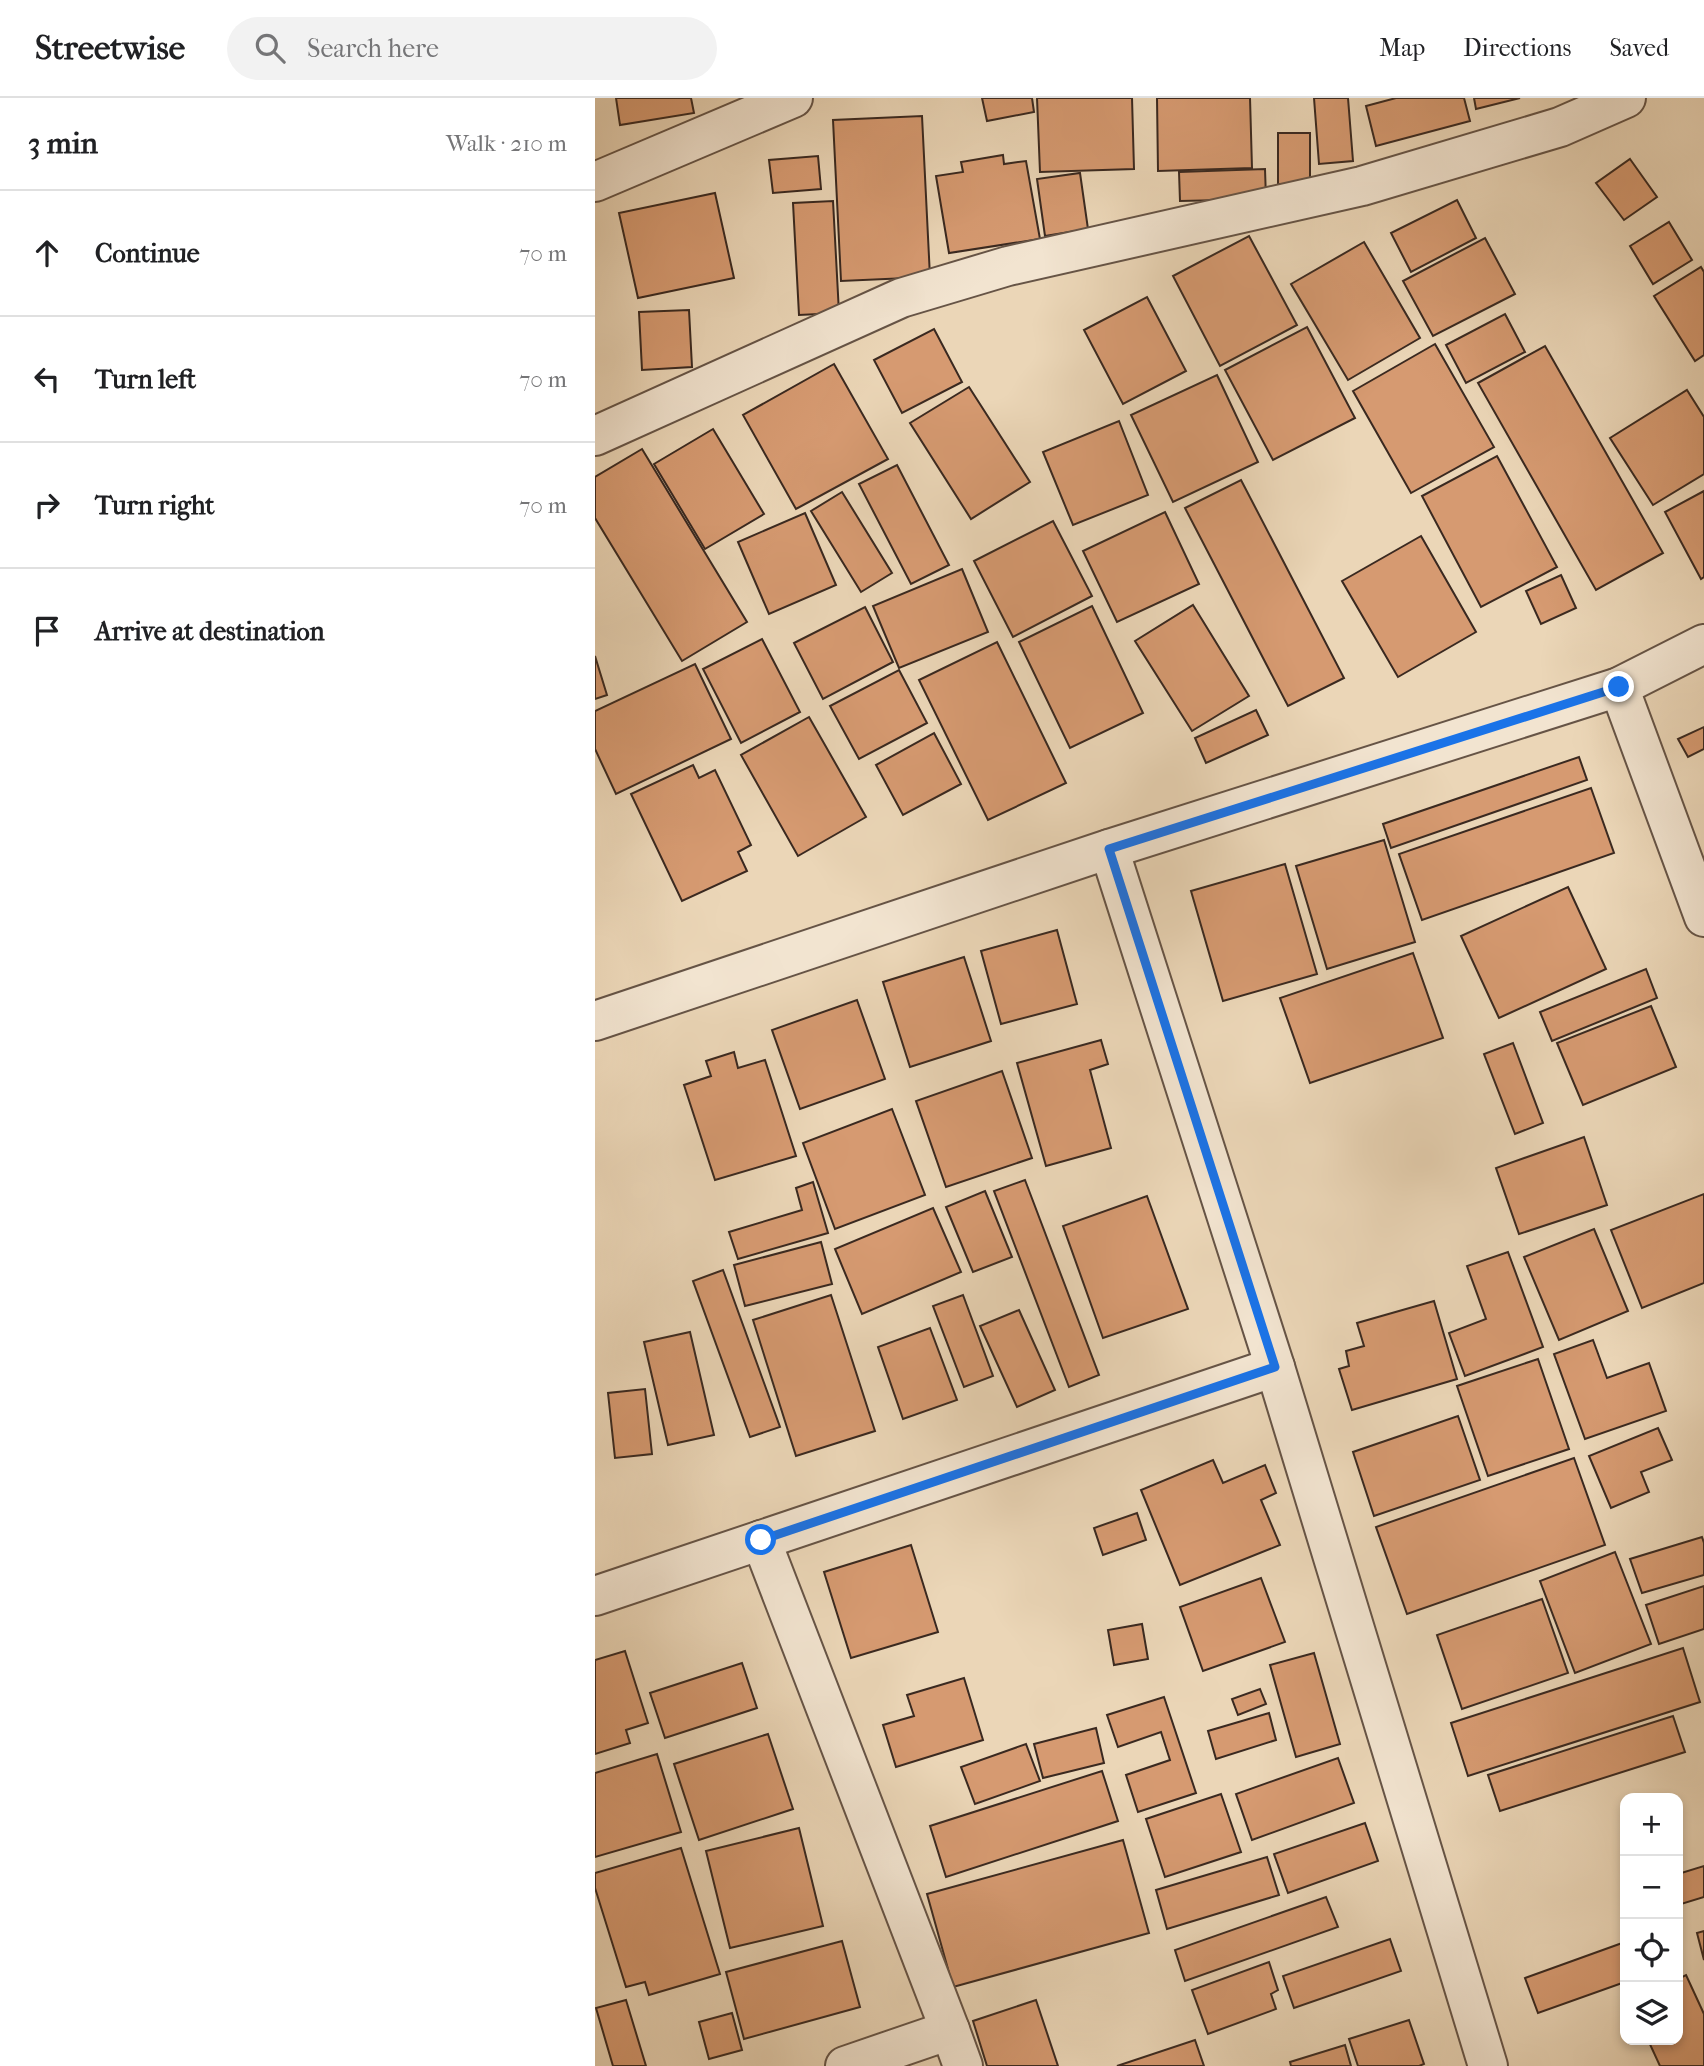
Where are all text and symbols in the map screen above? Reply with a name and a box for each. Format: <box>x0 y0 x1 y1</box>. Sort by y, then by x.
search box <box>227 17 717 80</box>
text: Streetwise <box>35 29 185 68</box>
icon: search <box>251 29 289 67</box>
text: Search here <box>307 33 439 64</box>
text: Map <box>1379 34 1425 62</box>
text: Directions <box>1463 34 1571 62</box>
text: Saved <box>1609 34 1669 62</box>
text: 3 min <box>28 126 98 161</box>
text: Walk · 210 m <box>446 130 567 157</box>
icon: ahead <box>28 234 66 272</box>
text: Continue <box>95 238 200 269</box>
text: 70 m <box>519 240 567 267</box>
icon: left <box>28 360 66 398</box>
text: Turn left <box>95 364 196 395</box>
text: 70 m <box>519 366 567 393</box>
icon: right <box>28 486 66 524</box>
text: Turn right <box>95 490 215 521</box>
text: 70 m <box>519 492 567 519</box>
icon: arrive <box>28 612 66 650</box>
text: Arrive at destination <box>95 616 325 647</box>
route end <box>1603 671 1634 702</box>
route start <box>745 1524 776 1555</box>
map controls <box>1620 1793 1683 2045</box>
button: + <box>1620 1793 1683 1856</box>
button: − <box>1620 1856 1683 1919</box>
button: locate <box>1620 1919 1683 1982</box>
button: layers <box>1620 1982 1683 2045</box>

